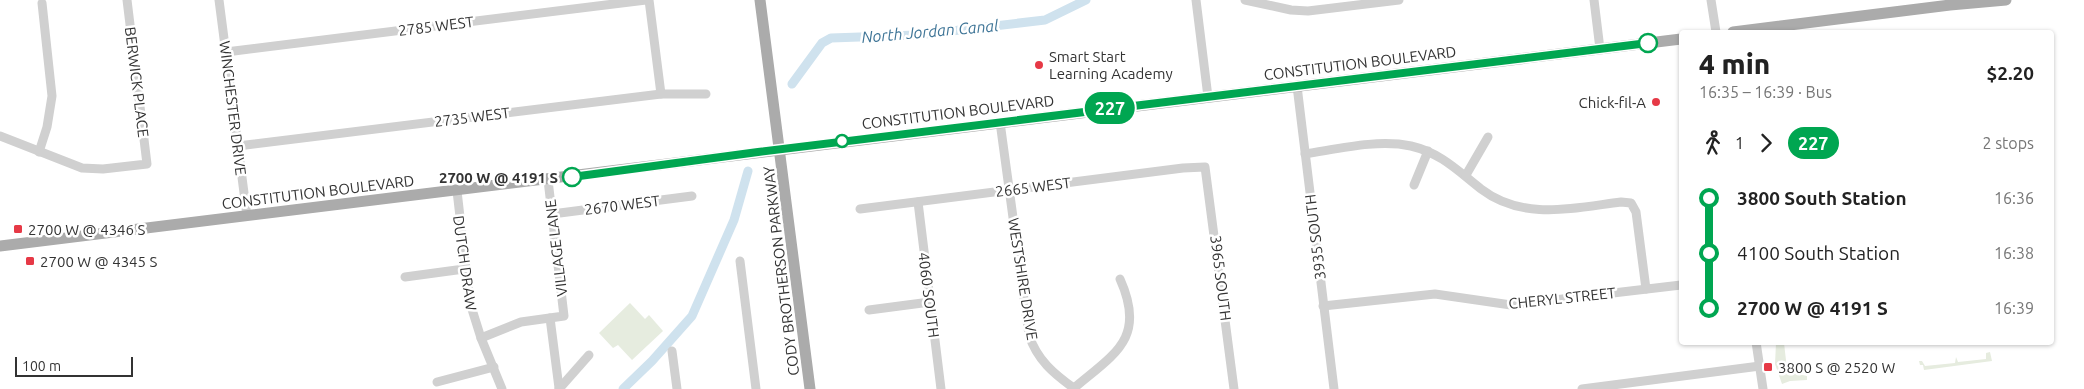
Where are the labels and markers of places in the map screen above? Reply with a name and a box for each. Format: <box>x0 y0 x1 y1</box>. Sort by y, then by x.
unlabelled marker <box>1638 33 1658 53</box>
place label: Smart Start Learning Academy <box>1049 48 1173 82</box>
marker: Smart Start Learning Academy <box>1033 59 1045 71</box>
place label: Chick-fil-A <box>1579 94 1646 111</box>
marker: Chick-fil-A <box>1650 96 1662 108</box>
unlabelled marker <box>835 134 849 148</box>
marker: 2700 W @ 4191 S <box>562 167 582 187</box>
place label: 2700 W @ 4191 S <box>439 169 558 186</box>
place label: 2700 W @ 4346 S <box>28 221 145 238</box>
marker: 2700 W @ 4346 S <box>12 223 24 235</box>
place label: 2700 W @ 4345 S <box>40 253 157 270</box>
marker: 2700 W @ 4345 S <box>24 255 36 267</box>
place label: 3800 S @ 2520 W <box>1778 359 1895 376</box>
marker: 3800 S @ 2520 W <box>1762 361 1774 373</box>

